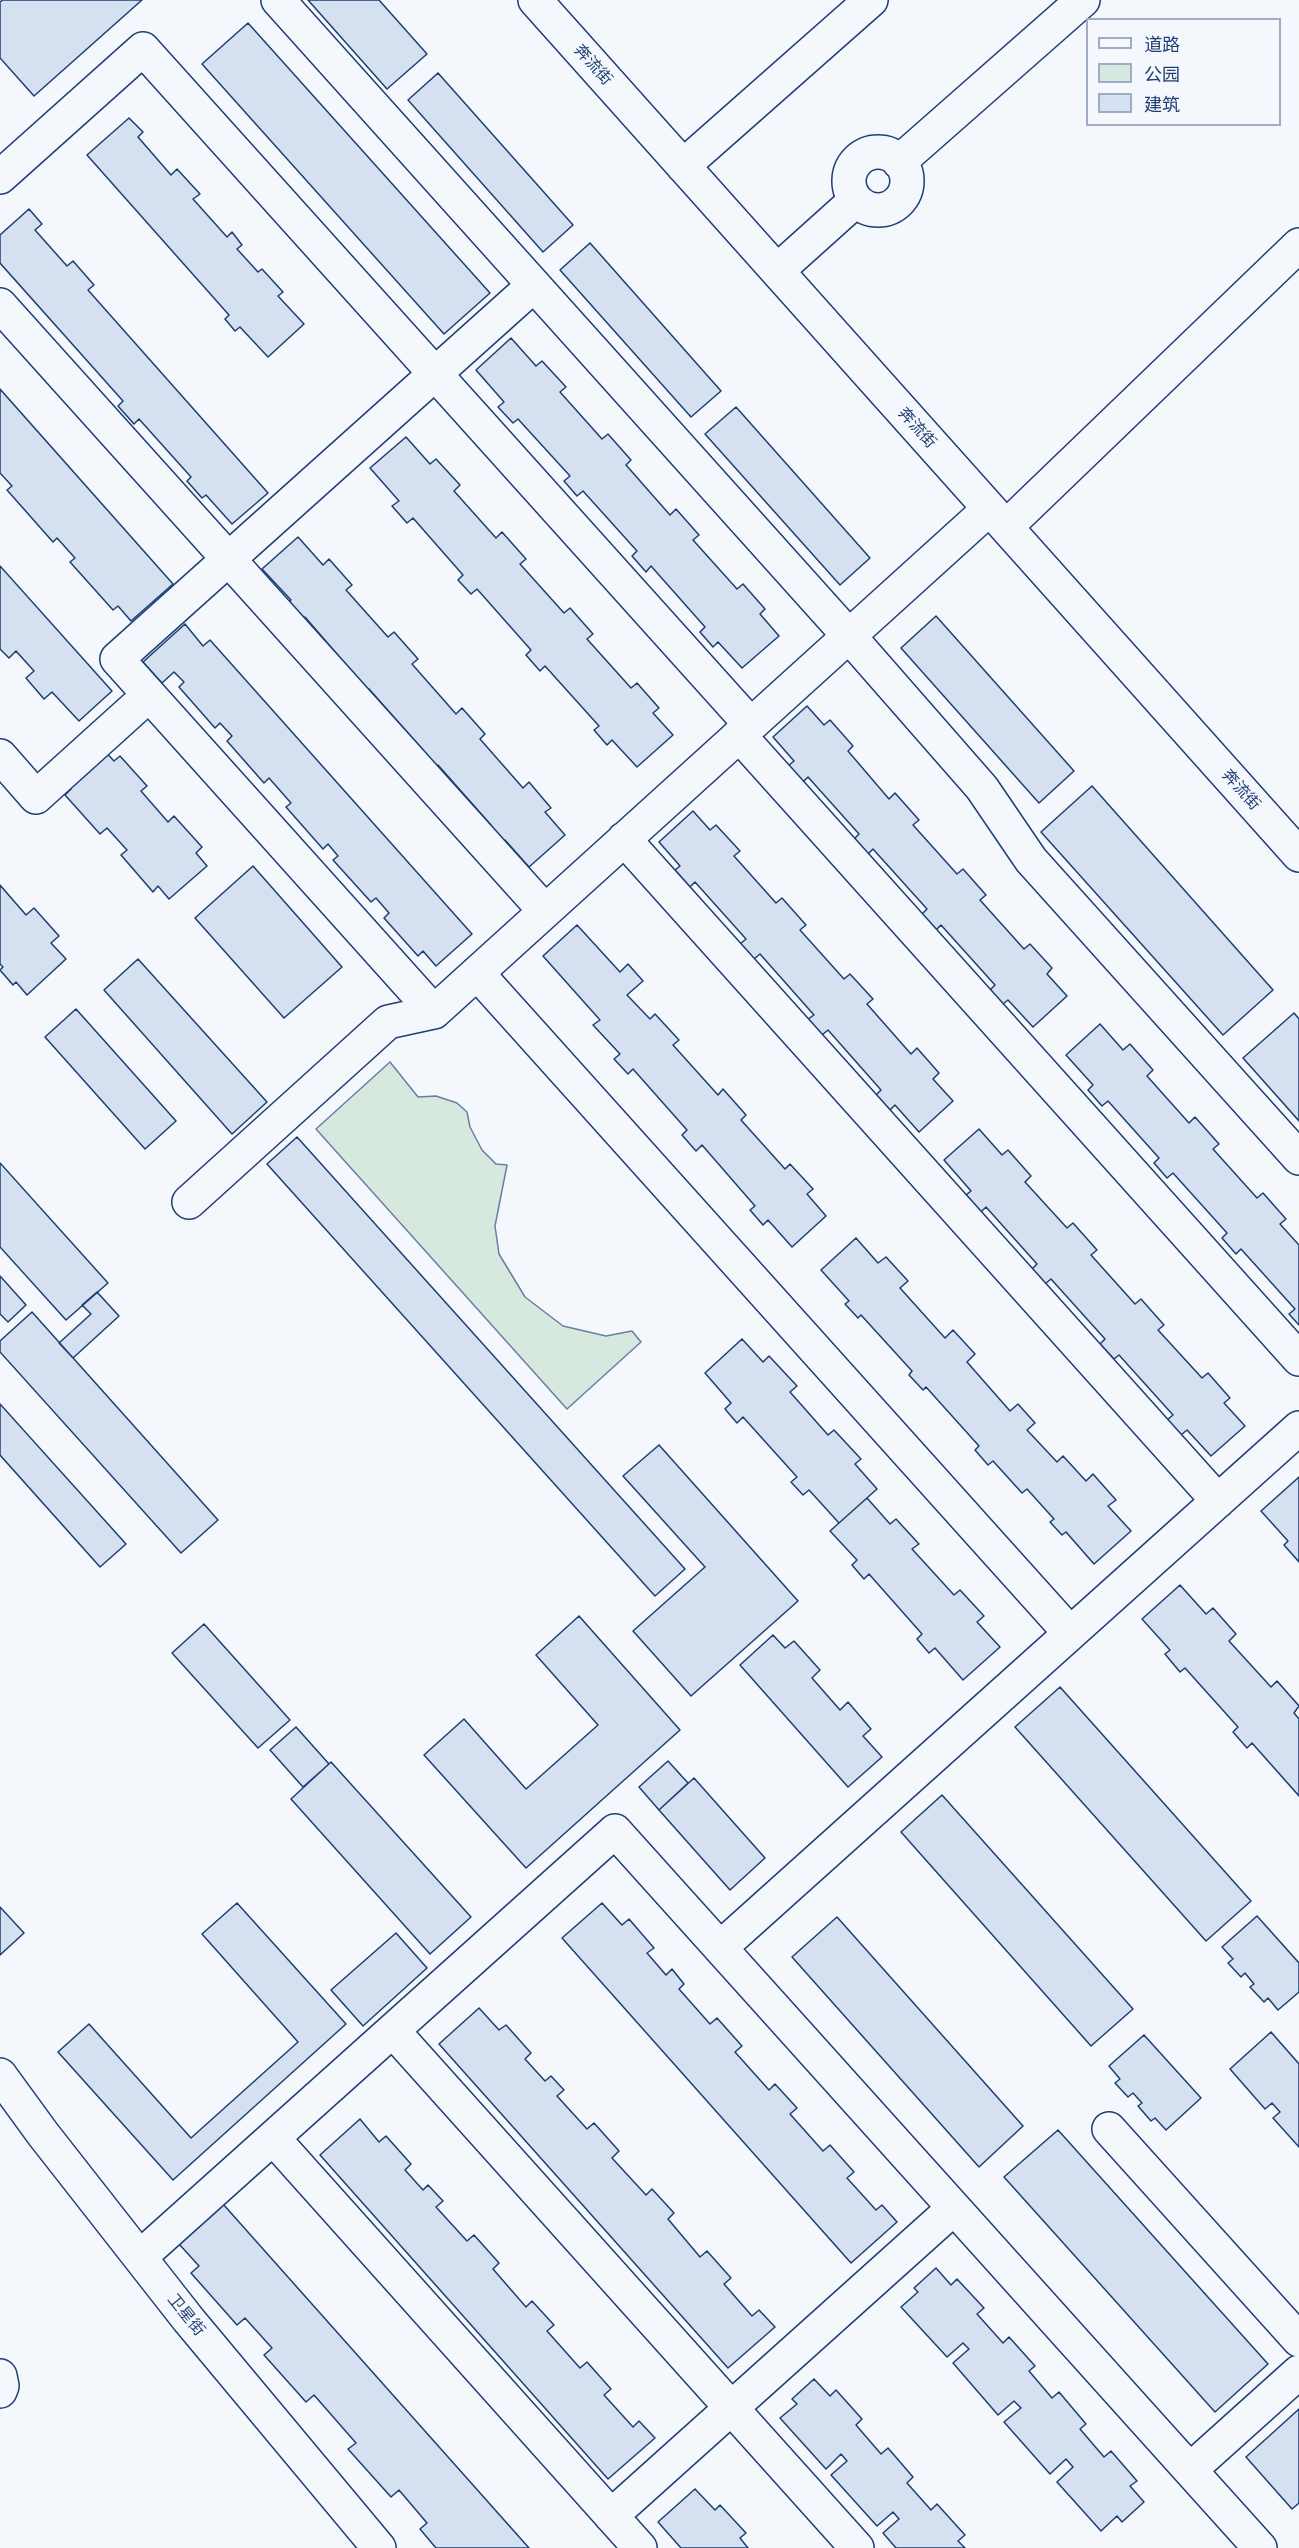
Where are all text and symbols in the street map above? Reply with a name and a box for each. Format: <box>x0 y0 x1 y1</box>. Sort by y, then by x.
legend <box>1086 18 1281 126</box>
text: 道路 <box>1144 30 1180 57</box>
street label: 奔流街 <box>570 41 616 89</box>
text: 公园 <box>1144 60 1180 87</box>
text: 建筑 <box>1144 90 1180 117</box>
street label: 奔流街 <box>894 404 940 452</box>
street label: 奔流街 <box>1218 766 1264 814</box>
street label: 卫星街 <box>163 2290 209 2340</box>

